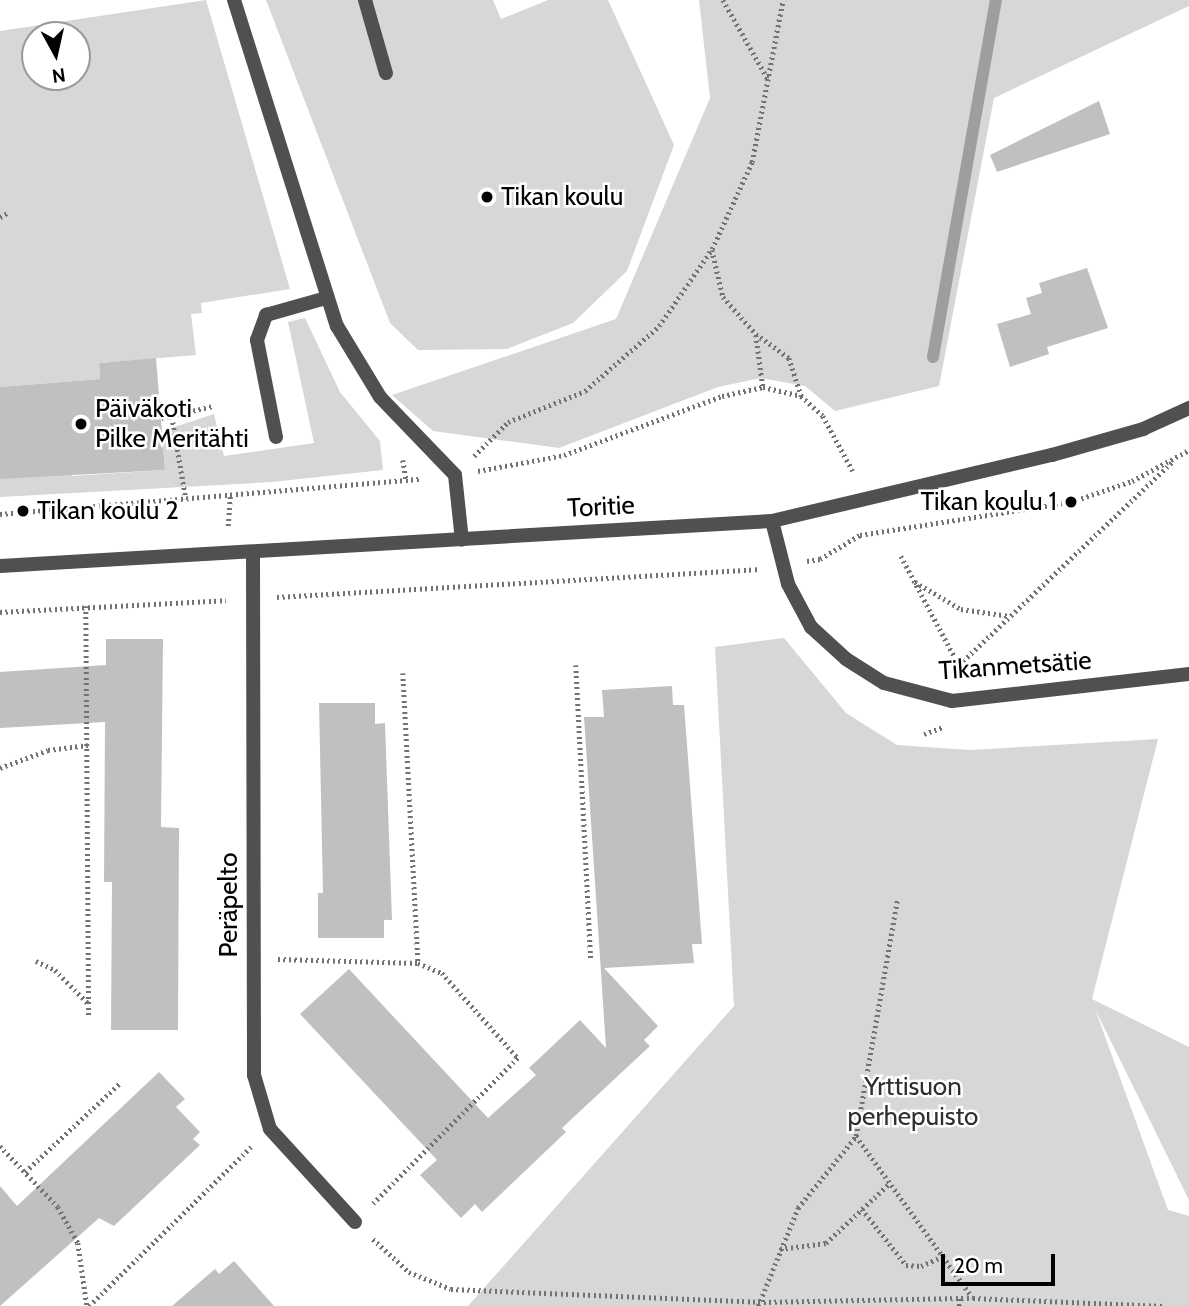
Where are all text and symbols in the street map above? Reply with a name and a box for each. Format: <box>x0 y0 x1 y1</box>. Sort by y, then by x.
north arrow <box>21 21 91 91</box>
text: N <box>50 63 67 88</box>
place label: Tikan koulu <box>501 181 623 213</box>
marker: Tikan koulu <box>479 189 495 205</box>
place label: Päiväkoti Pilke Meritähti <box>95 393 249 454</box>
marker: Päiväkoti Pilke Meritähti <box>73 416 89 432</box>
place label: Tikan koulu 1 <box>920 486 1057 518</box>
street label: Toritie <box>567 490 635 524</box>
marker: Tikan koulu 1 <box>1063 494 1079 510</box>
place label: Tikan koulu 2 <box>37 495 179 527</box>
marker: Tikan koulu 2 <box>15 503 31 519</box>
street label: Tikanmetsätie <box>938 645 1092 687</box>
street label: Peräpelto <box>213 852 245 958</box>
park label: Yrttisuon perhepuisto <box>848 1071 978 1132</box>
scale bar <box>944 1240 1058 1284</box>
text: 20 m <box>954 1253 1003 1278</box>

